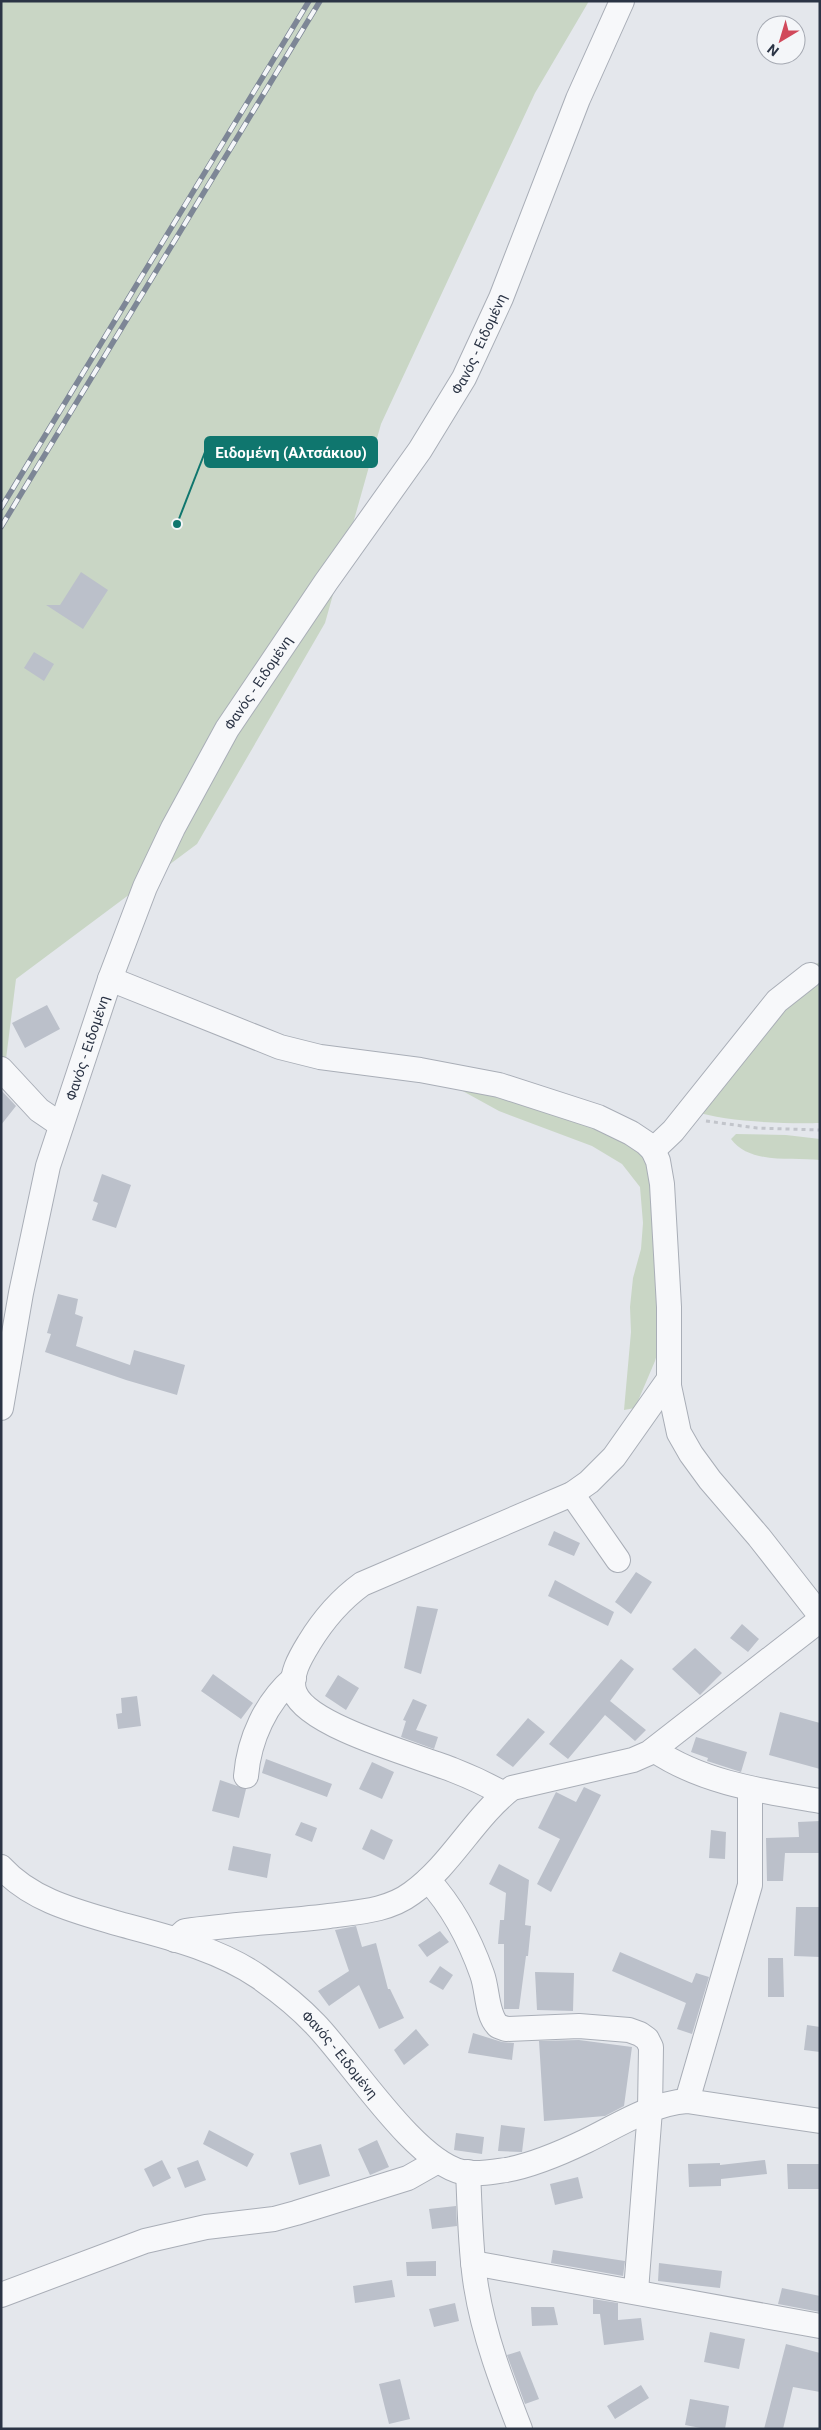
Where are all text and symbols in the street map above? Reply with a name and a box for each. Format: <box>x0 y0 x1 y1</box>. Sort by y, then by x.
north arrow <box>756 15 806 65</box>
text: N <box>764 41 782 60</box>
street label: Φανός - Ειδομένη <box>448 291 510 397</box>
callout: Ειδομένη (Αλτσάκιου) <box>205 437 377 467</box>
text: Ειδομένη (Αλτσάκιου) <box>215 444 367 462</box>
street label: Φανός - Ειδομένη <box>221 633 296 733</box>
street label: Φανός - Ειδομένη <box>62 993 112 1102</box>
street label: Φανός - Ειδομένη <box>299 2007 381 2102</box>

